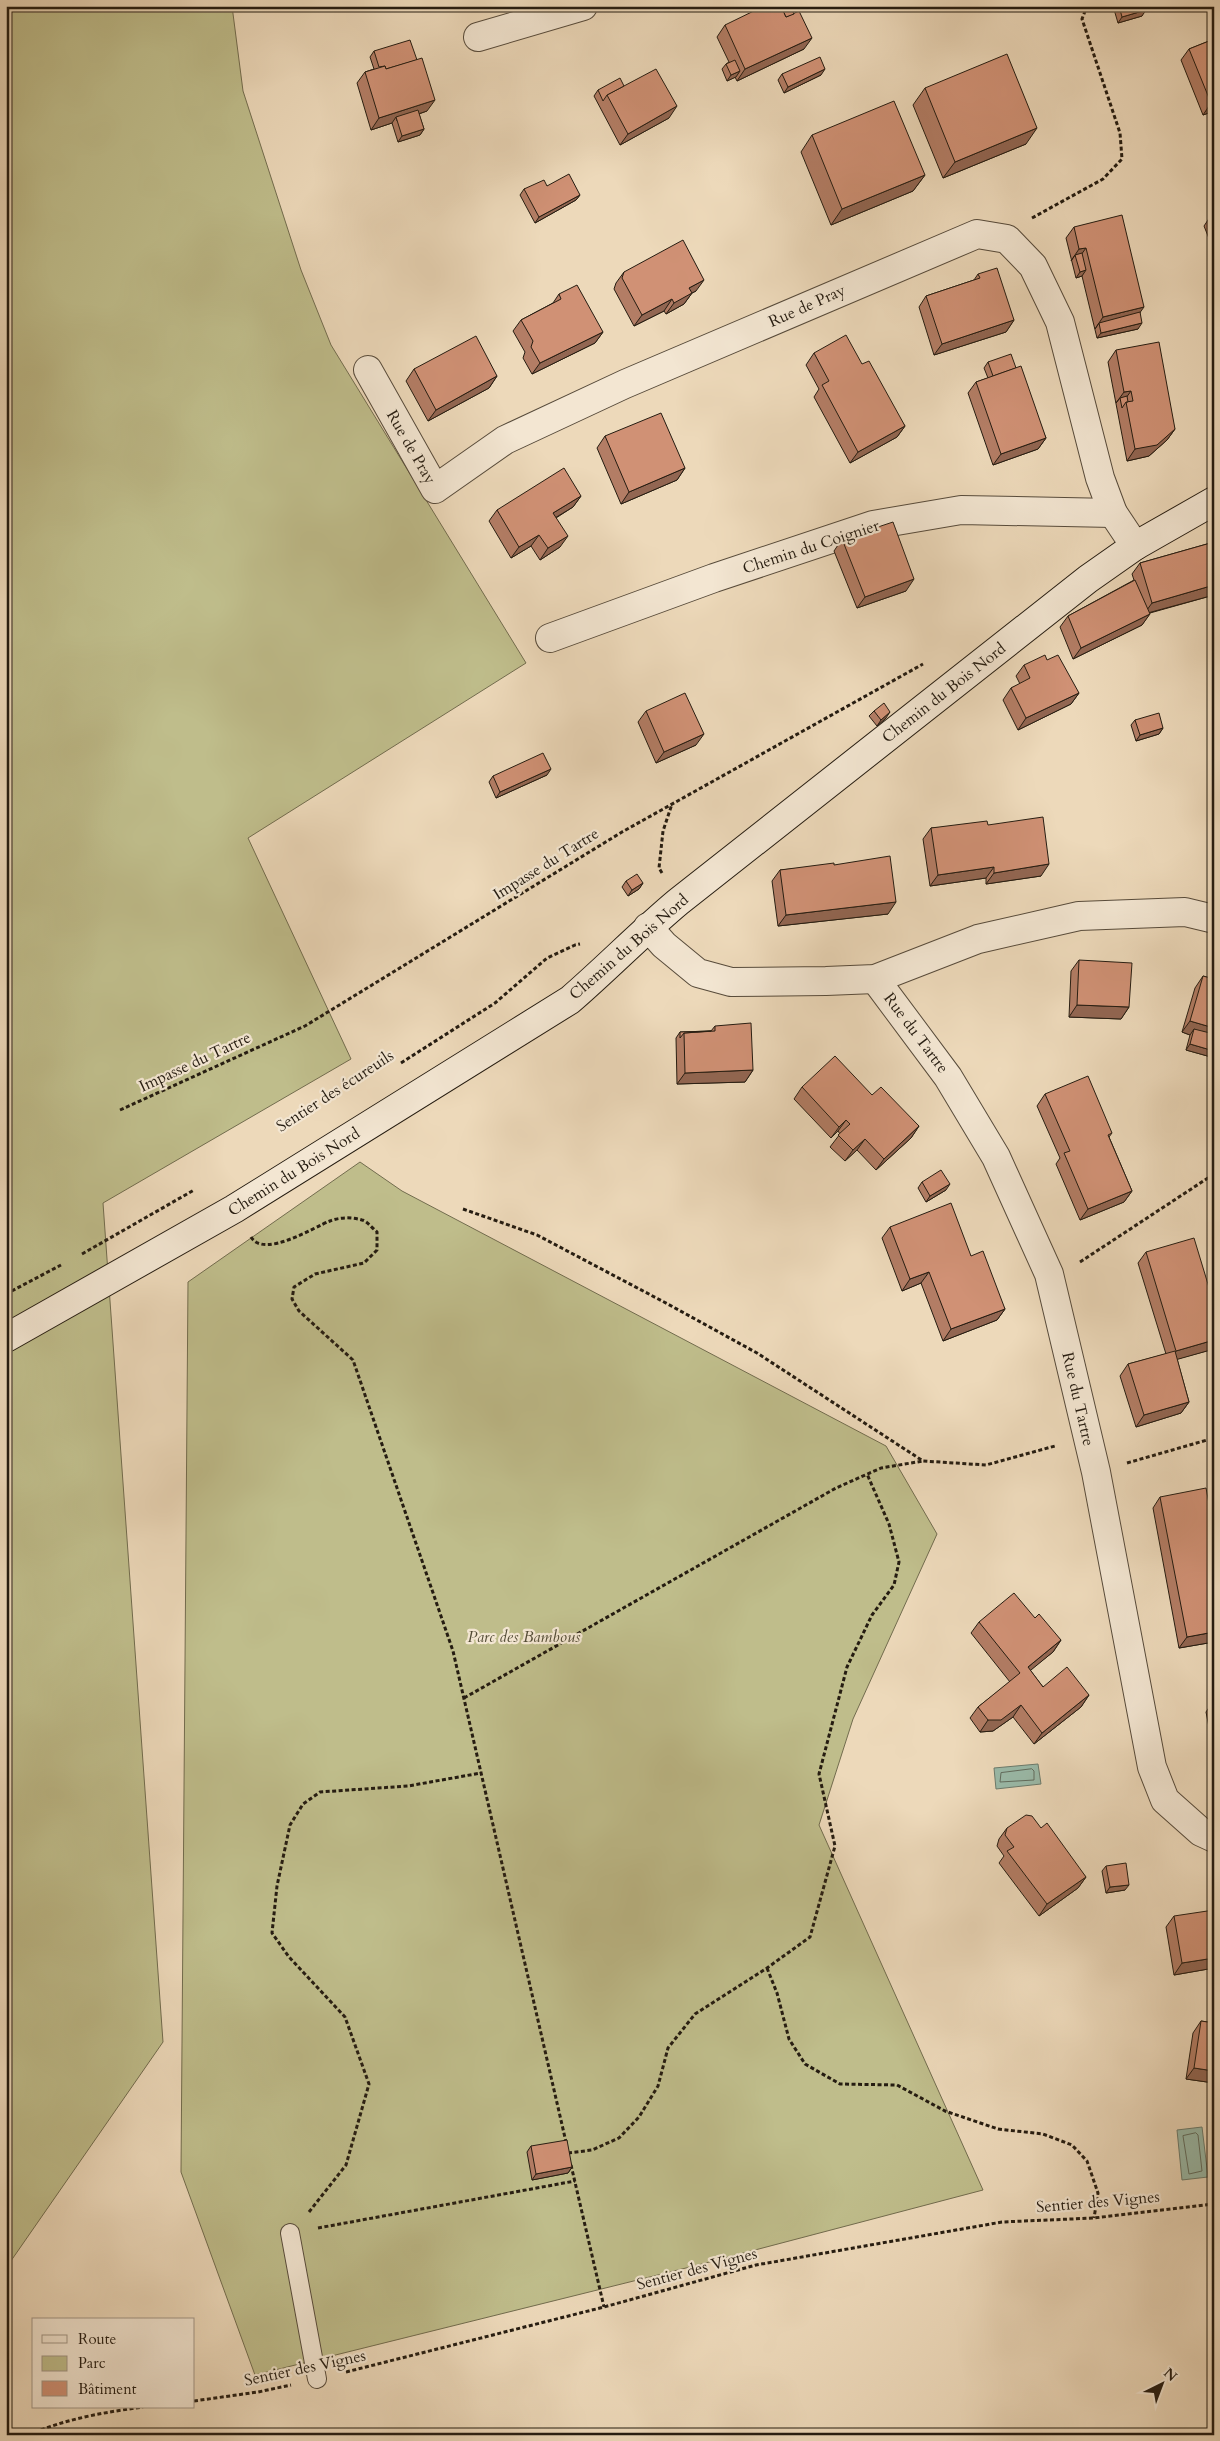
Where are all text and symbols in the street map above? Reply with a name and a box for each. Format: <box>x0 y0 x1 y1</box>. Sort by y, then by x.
street label: Rue de Pray <box>765 279 850 333</box>
street label: Rue de Pray <box>381 406 441 489</box>
street label: Chemin du Coignier <box>740 514 882 579</box>
street label: Chemin du Bois Nord <box>877 637 1011 748</box>
street label: Impasse du Tartre <box>489 823 603 905</box>
street label: Chemin du Bois Nord <box>565 889 694 1005</box>
street label: Rue du Tartre <box>878 988 954 1078</box>
street label: Impasse du Tartre <box>136 1026 254 1098</box>
street label: Sentier des écureuils <box>272 1045 398 1137</box>
street label: Chemin du Bois Nord <box>224 1122 365 1222</box>
street label: Rue du Tartre <box>1057 1350 1099 1448</box>
park label: Parc des Bambous <box>467 1626 581 1648</box>
street label: Sentier des Vignes <box>1035 2186 1161 2218</box>
street label: Sentier des Vignes <box>634 2242 760 2296</box>
legend <box>32 2318 195 2408</box>
text: Route <box>78 2329 116 2349</box>
street label: Sentier des Vignes <box>242 2344 368 2392</box>
text: Parc <box>78 2353 106 2373</box>
north arrow <box>1138 2358 1188 2408</box>
text: N <box>1159 2364 1181 2386</box>
text: Bâtiment <box>78 2379 137 2399</box>

